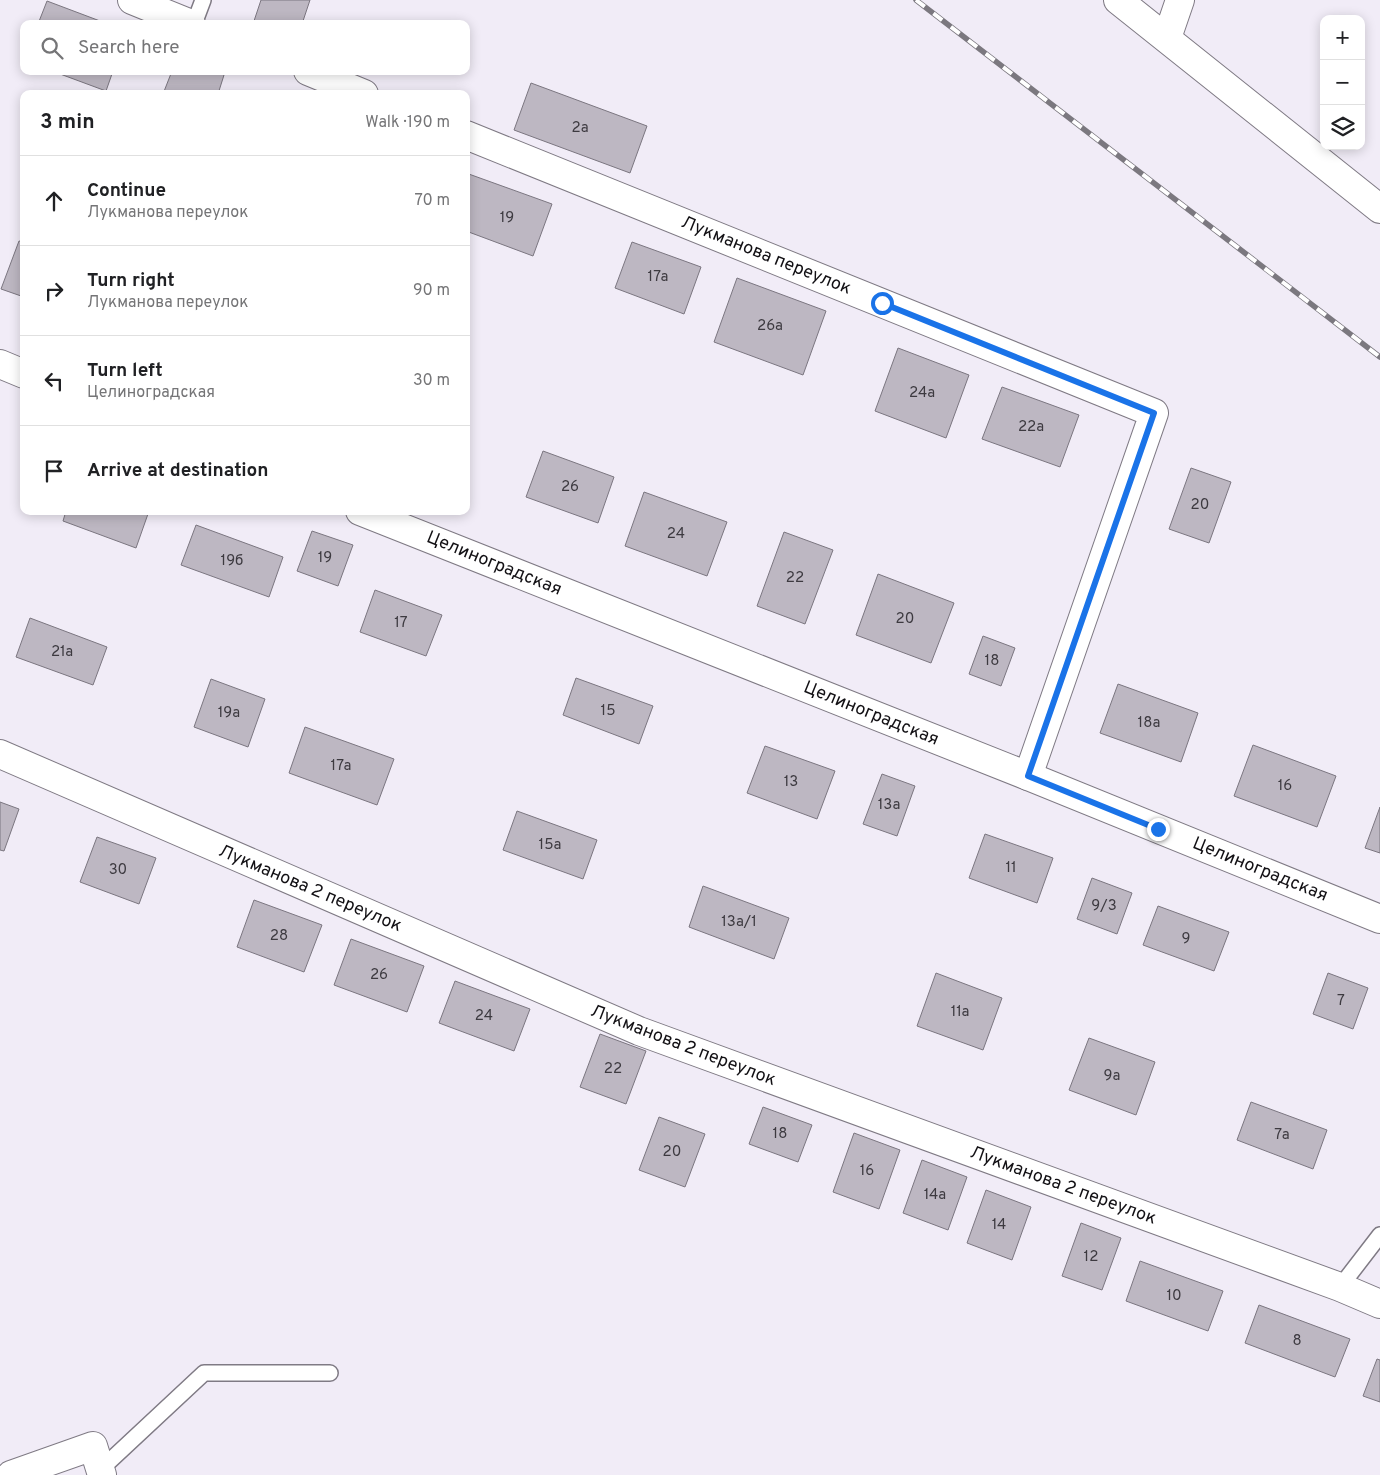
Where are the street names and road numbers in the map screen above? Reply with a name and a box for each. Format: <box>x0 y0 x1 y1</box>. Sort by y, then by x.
street label: Лукманова переулок <box>677 211 855 301</box>
street label: Целиноградская <box>423 526 565 602</box>
street label: Целиноградская <box>800 676 942 752</box>
street label: Целиноградская <box>1189 832 1331 908</box>
street label: Лукманова 2 переулок <box>215 840 405 938</box>
street label: Лукманова 2 переулок <box>587 1000 779 1092</box>
street label: Лукманова 2 переулок <box>967 1142 1159 1230</box>

